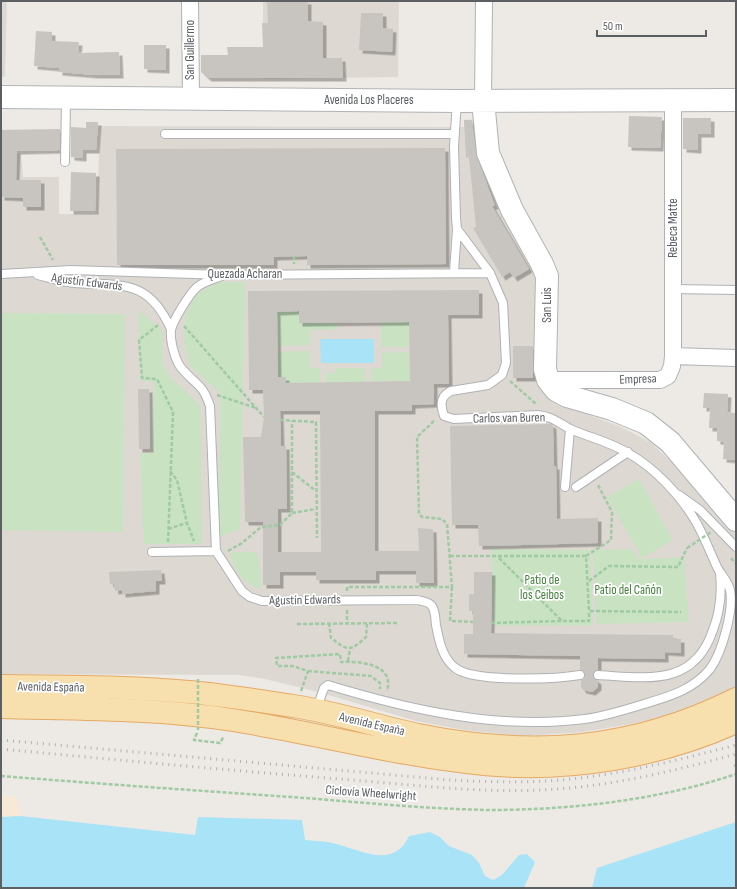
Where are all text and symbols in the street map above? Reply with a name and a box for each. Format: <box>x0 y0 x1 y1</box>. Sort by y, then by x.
scale bar <box>597 12 706 38</box>
text: 50 m <box>603 19 623 34</box>
street label: San Guillermo <box>182 20 198 80</box>
street label: Avenida Los Placeres <box>323 92 414 108</box>
street label: Rebeca Matte <box>665 198 681 258</box>
street label: Quezada Acharan <box>208 266 282 282</box>
street label: Agustín Edwards <box>50 270 124 294</box>
street label: San Luis <box>539 287 555 323</box>
street label: Empresa <box>619 370 657 388</box>
street label: Carlos van Buren <box>473 409 545 427</box>
park label: Patio de los Ceibos <box>520 572 564 603</box>
park label: Patio del Cañón <box>595 582 661 598</box>
street label: Agustín Edwards <box>268 591 341 609</box>
street label: Avenida España <box>16 678 85 696</box>
street label: Avenida España <box>337 708 406 739</box>
street label: Ciclovía Wheelwright <box>325 782 417 804</box>

